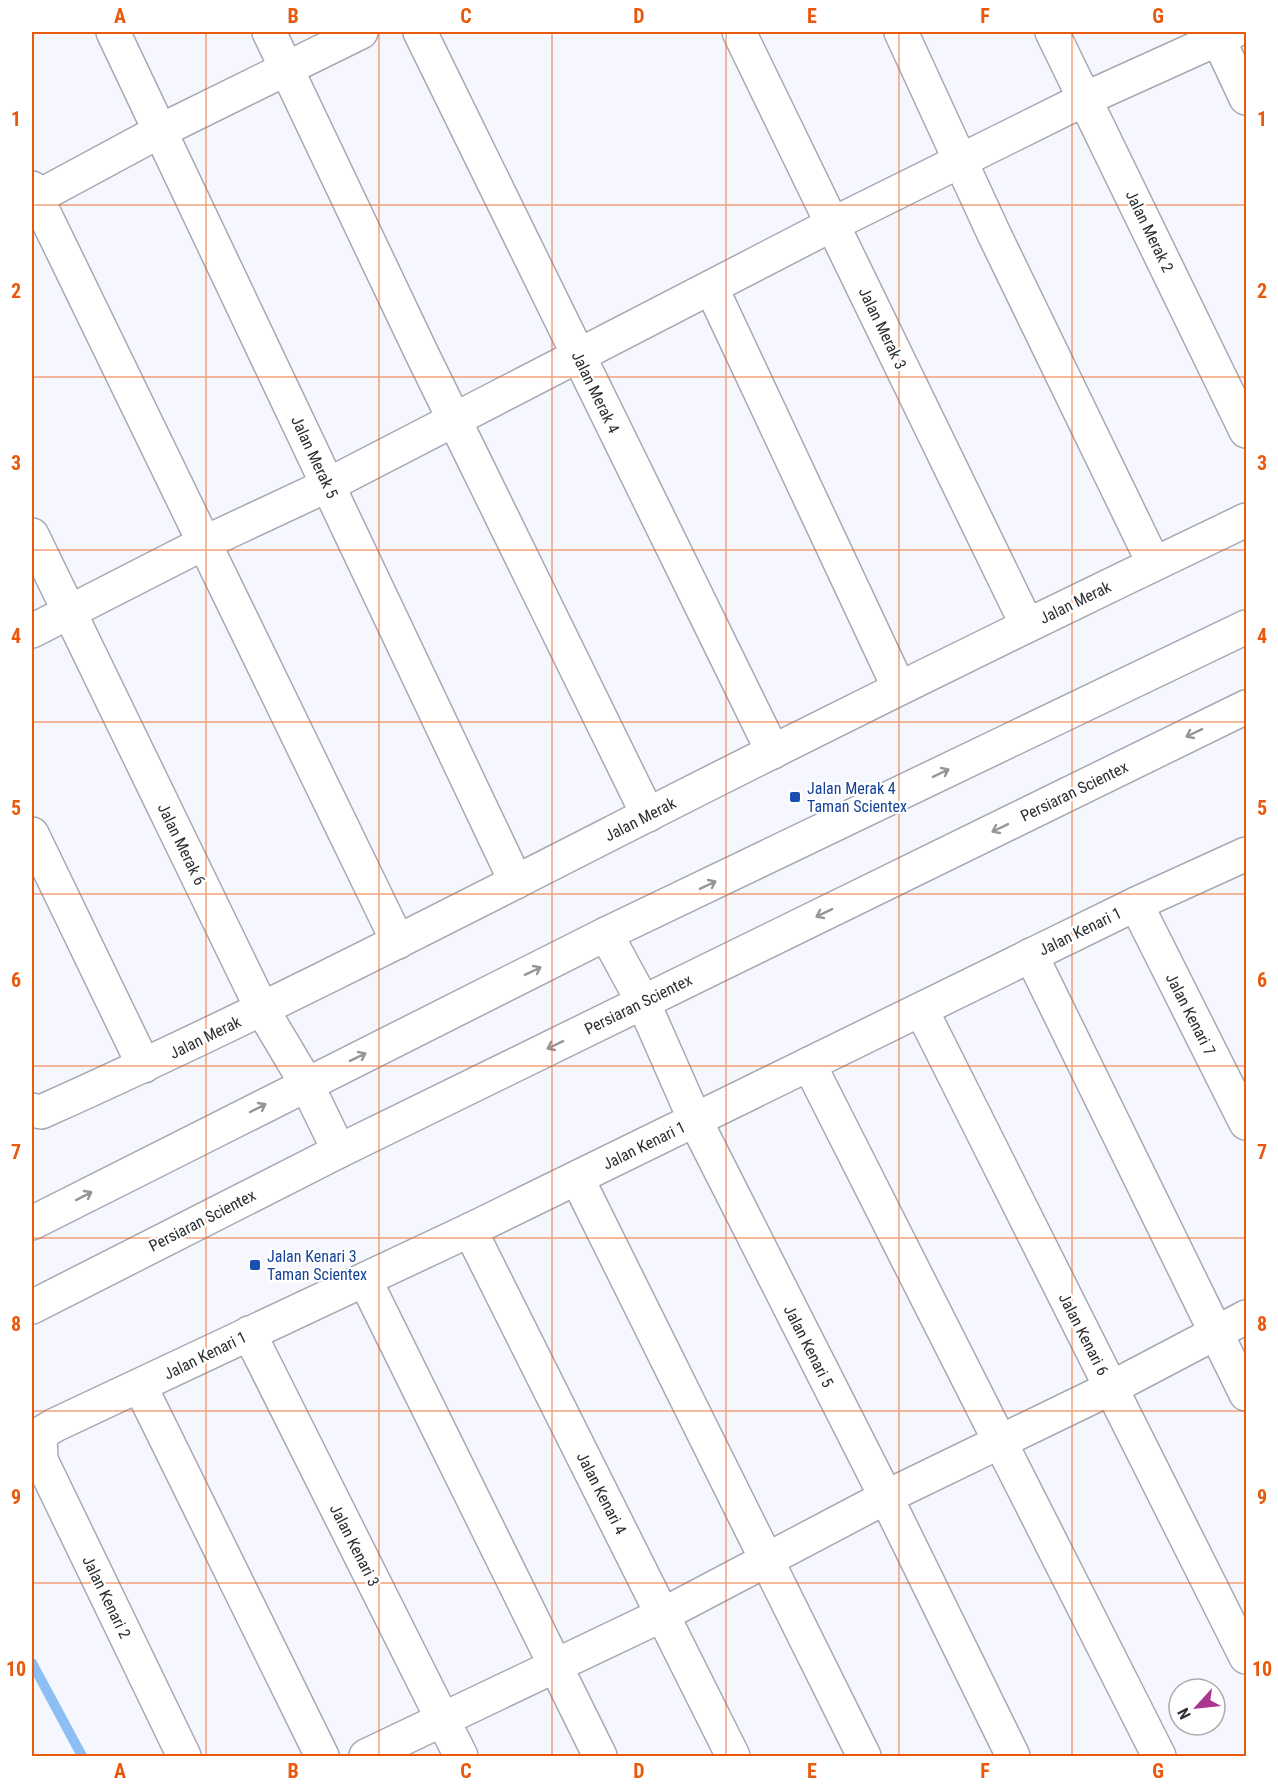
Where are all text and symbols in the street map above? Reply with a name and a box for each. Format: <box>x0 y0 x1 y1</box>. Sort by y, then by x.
text: A <box>114 4 126 28</box>
text: B <box>287 4 299 28</box>
text: C <box>460 4 472 28</box>
text: D <box>633 4 645 28</box>
text: E <box>807 4 817 28</box>
text: F <box>980 4 990 28</box>
text: G <box>1152 4 1164 28</box>
text: 1 <box>11 107 21 131</box>
text: 1 <box>1257 107 1267 131</box>
street label: Jalan Merak 2 <box>1122 187 1178 275</box>
text: 2 <box>11 279 21 303</box>
text: 2 <box>1257 279 1267 303</box>
street label: Jalan Merak 3 <box>855 284 911 372</box>
street label: Jalan Merak 4 <box>568 348 624 436</box>
street label: Jalan Merak 5 <box>287 413 342 502</box>
text: 3 <box>11 451 21 475</box>
text: 3 <box>1257 451 1267 475</box>
street label: Jalan Merak <box>1036 577 1115 628</box>
text: 4 <box>11 624 21 648</box>
text: 4 <box>1257 624 1267 648</box>
one-way arrow <box>1185 727 1203 739</box>
street label: Persiaran Scientex <box>1017 757 1131 826</box>
one-way arrow <box>932 767 950 779</box>
place label: Jalan Merak 4 Taman Scientex <box>807 779 907 816</box>
marker: Jalan Merak 4 Taman Scientex <box>788 790 802 804</box>
street label: Jalan Merak <box>602 793 680 845</box>
text: 5 <box>11 796 21 820</box>
text: 5 <box>1257 796 1267 820</box>
street label: Jalan Merak 6 <box>154 800 210 888</box>
one-way arrow <box>991 822 1009 834</box>
one-way arrow <box>699 879 717 891</box>
street label: Jalan Kenari 1 <box>1036 903 1125 960</box>
one-way arrow <box>816 908 834 919</box>
one-way arrow <box>524 964 542 976</box>
text: 6 <box>11 968 21 992</box>
text: 6 <box>1257 968 1267 992</box>
street label: Persiaran Scientex <box>581 970 695 1039</box>
street label: Jalan Kenari 7 <box>1162 970 1219 1059</box>
street label: Jalan Merak <box>166 1012 245 1063</box>
one-way arrow <box>546 1039 564 1051</box>
one-way arrow <box>349 1051 367 1063</box>
one-way arrow <box>248 1102 266 1113</box>
street label: Jalan Kenari 1 <box>600 1117 689 1174</box>
text: 7 <box>11 1140 21 1164</box>
text: 7 <box>1257 1140 1267 1164</box>
street label: Persiaran Scientex <box>146 1185 259 1256</box>
one-way arrow <box>74 1190 92 1201</box>
place label: Jalan Kenari 3 Taman Scientex <box>267 1247 367 1284</box>
marker: Jalan Kenari 3 Taman Scientex <box>248 1258 262 1272</box>
street label: Jalan Kenari 6 <box>1055 1290 1112 1379</box>
street label: Jalan Kenari 5 <box>780 1302 837 1391</box>
text: 8 <box>11 1312 21 1336</box>
text: 8 <box>1257 1312 1267 1336</box>
street label: Jalan Kenari 1 <box>161 1327 250 1384</box>
street label: Jalan Kenari 4 <box>573 1449 630 1538</box>
text: 9 <box>11 1485 21 1509</box>
text: 9 <box>1257 1485 1267 1509</box>
street label: Jalan Kenari 3 <box>326 1501 383 1590</box>
street label: Jalan Kenari 2 <box>78 1553 135 1642</box>
text: 10 <box>6 1657 26 1681</box>
text: 10 <box>1252 1657 1272 1681</box>
north arrow <box>1167 1677 1227 1737</box>
text: N <box>1173 1705 1195 1722</box>
text: A <box>114 1759 126 1783</box>
text: B <box>287 1759 299 1783</box>
text: C <box>460 1759 472 1783</box>
text: D <box>633 1759 645 1783</box>
text: E <box>807 1759 817 1783</box>
text: F <box>980 1759 990 1783</box>
text: G <box>1152 1759 1164 1783</box>

